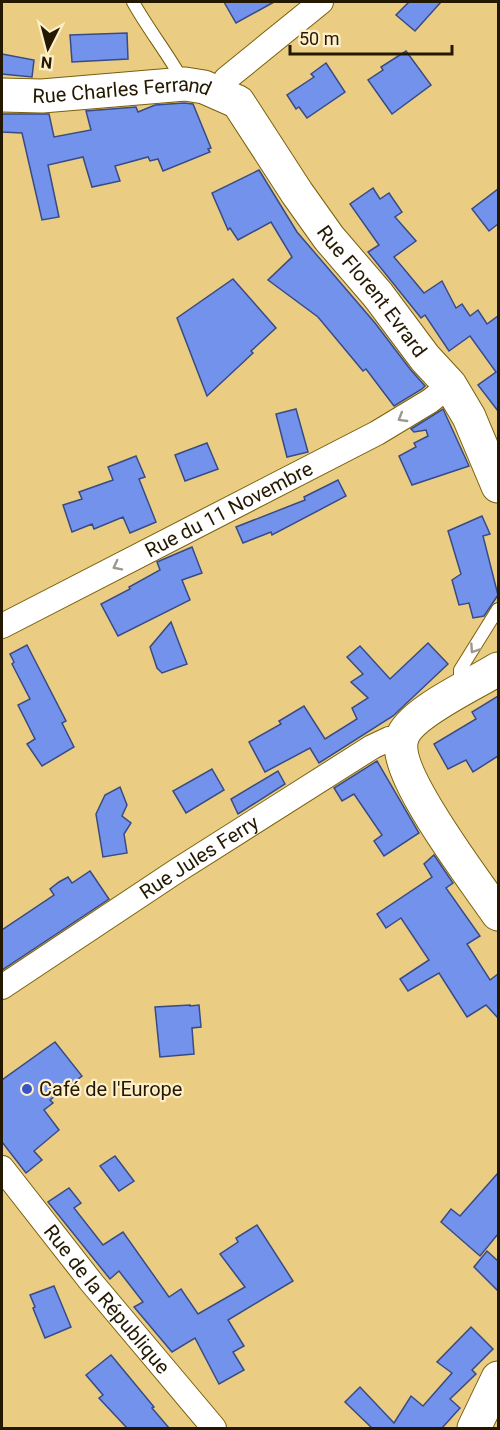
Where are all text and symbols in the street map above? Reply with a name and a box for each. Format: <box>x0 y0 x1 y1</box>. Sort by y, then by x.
north arrow <box>18 18 78 78</box>
scale bar <box>290 18 452 56</box>
text: 50 m <box>299 28 339 49</box>
text: N <box>40 52 53 72</box>
street label: Rue Charles Ferrand <box>32 72 215 108</box>
street label: Rue Florent Evrard <box>312 221 432 362</box>
one-way arrow <box>398 410 408 422</box>
street label: Rue du 11 Novembre <box>141 456 317 562</box>
one-way arrow <box>112 558 123 570</box>
one-way arrow <box>470 642 481 653</box>
street label: Rue Jules Ferry <box>135 810 263 904</box>
place label: Café de l'Europe <box>39 1077 182 1101</box>
marker: Café de l'Europe <box>20 1082 34 1096</box>
street label: Rue de la République <box>39 1220 175 1379</box>

